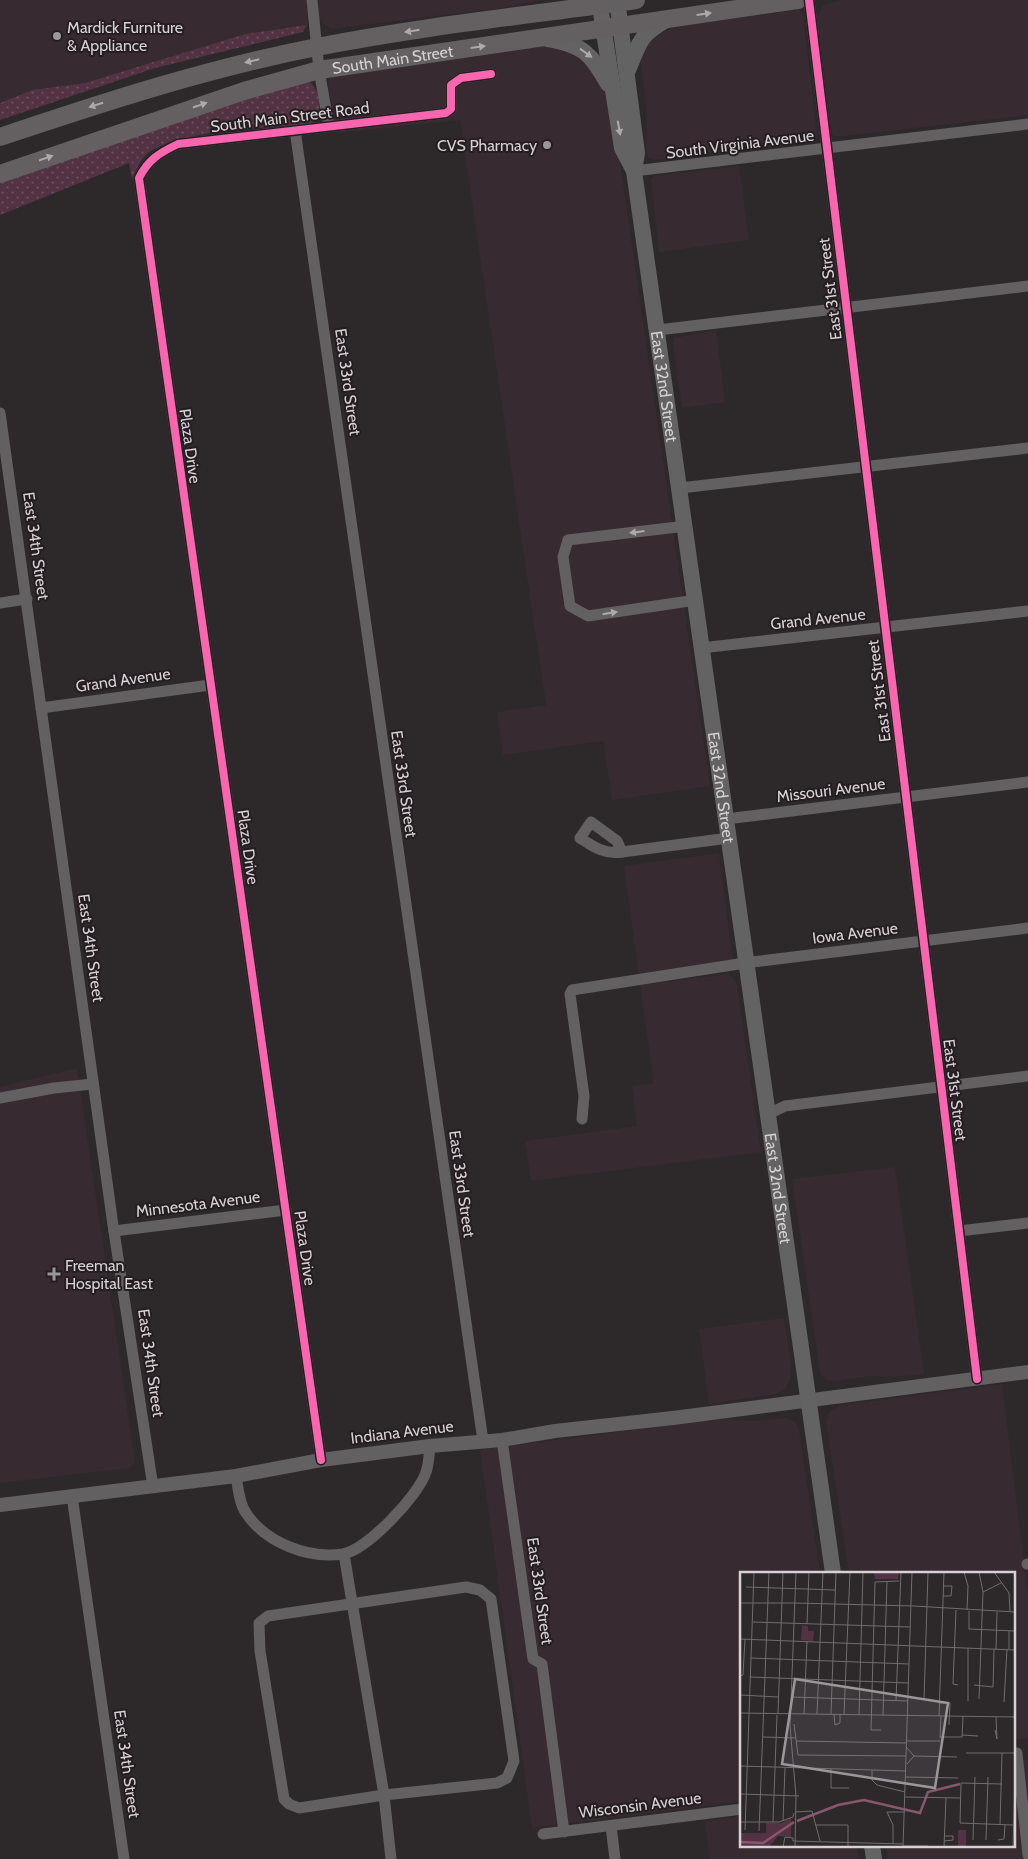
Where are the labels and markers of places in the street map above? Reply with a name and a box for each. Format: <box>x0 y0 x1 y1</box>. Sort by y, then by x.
place label: Mardick Furniture & Appliance <box>67 18 183 55</box>
marker: Mardick Furniture & Appliance <box>51 30 63 42</box>
place label: CVS Pharmacy <box>437 136 537 155</box>
marker: CVS Pharmacy <box>541 139 553 151</box>
place label: Freeman Hospital East <box>65 1256 153 1293</box>
marker: Freeman Hospital East <box>47 1267 61 1281</box>

